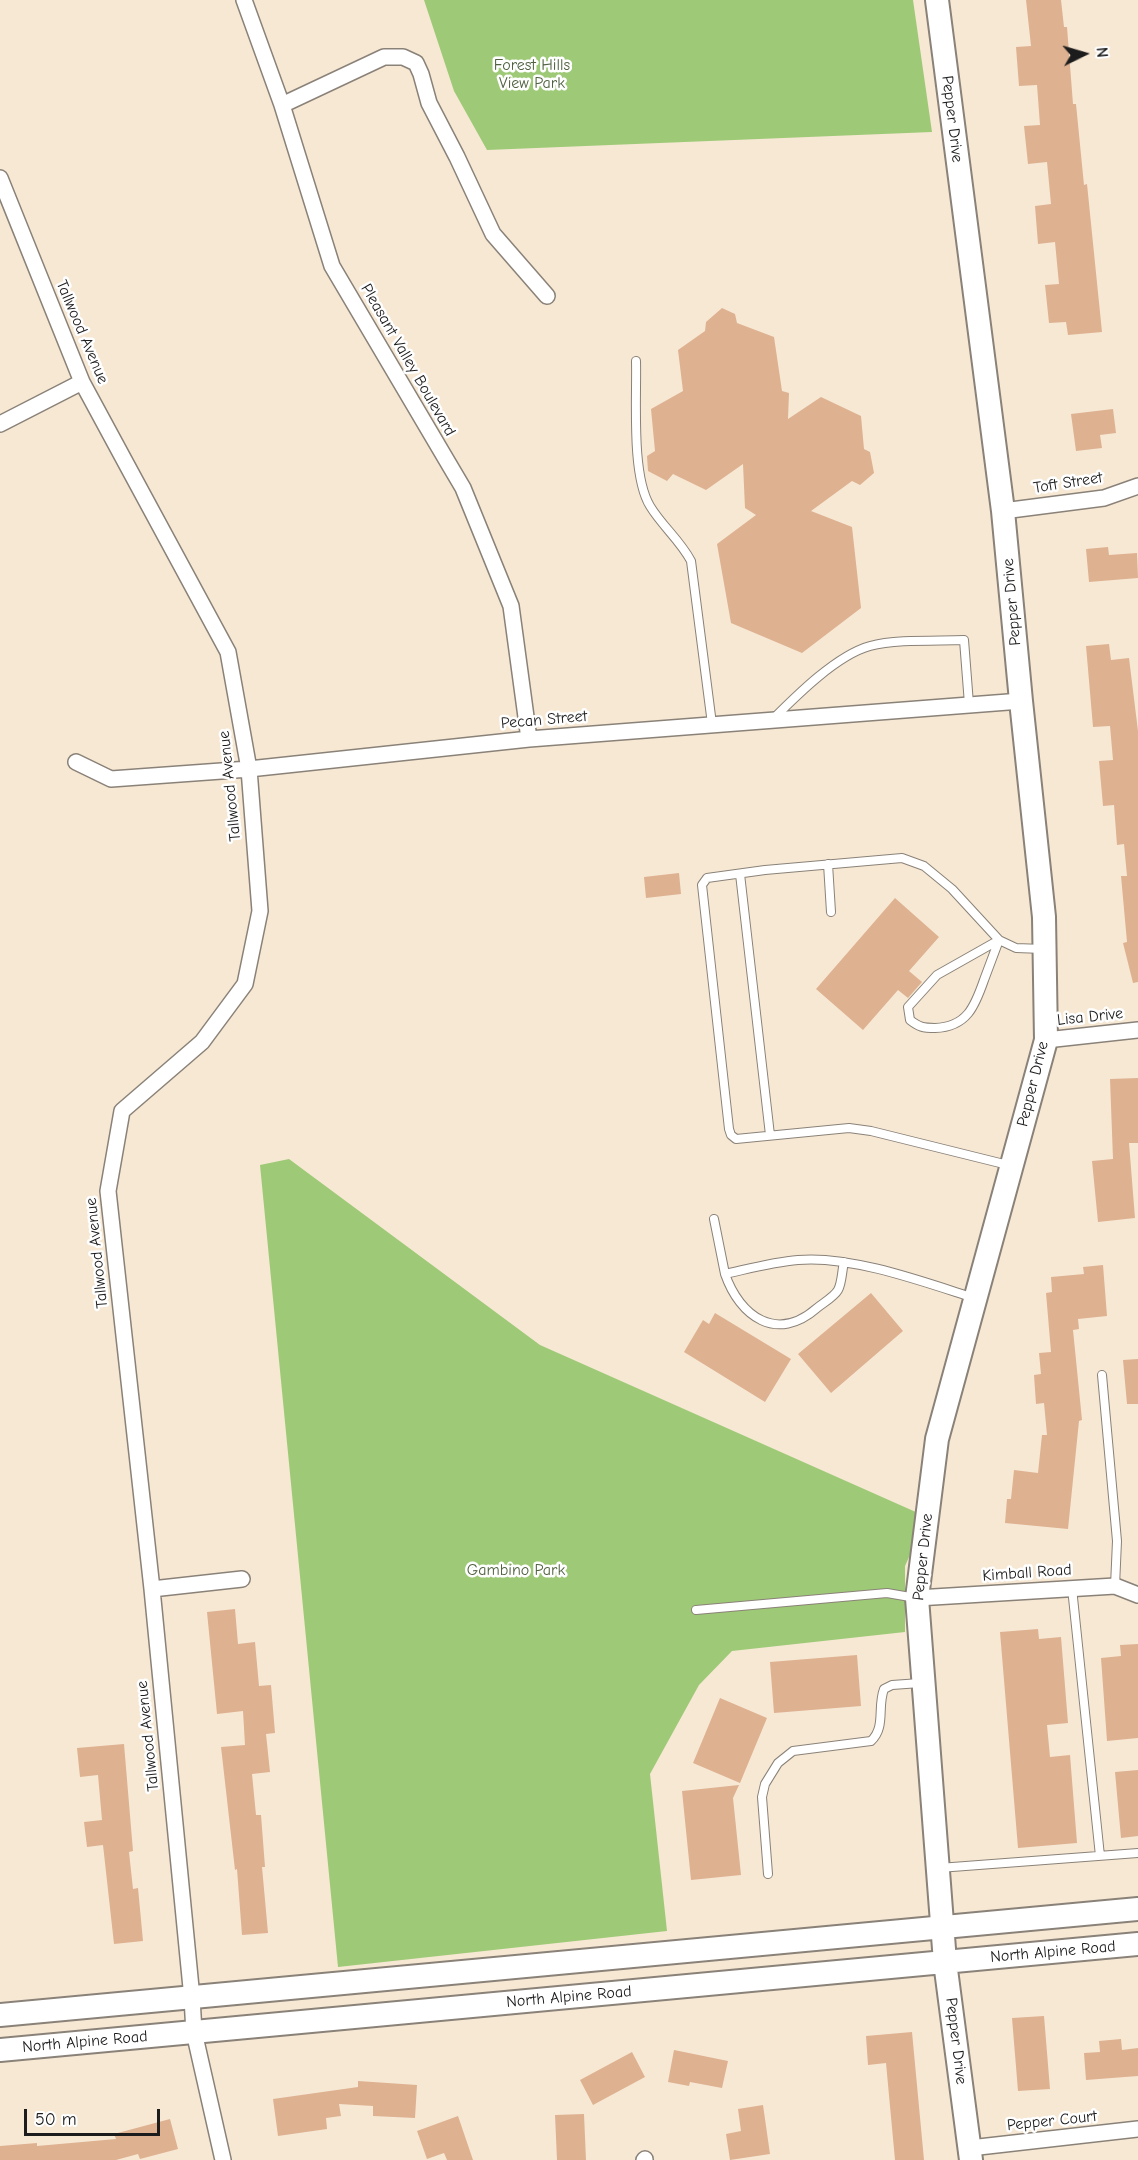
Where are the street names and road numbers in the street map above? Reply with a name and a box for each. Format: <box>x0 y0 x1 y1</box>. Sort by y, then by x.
street label: Pepper Drive <box>937 74 967 164</box>
street label: Tallwood Avenue <box>52 277 112 387</box>
street label: Pleasant Valley Boulevard <box>356 280 460 440</box>
street label: Toft Street <box>1032 468 1104 498</box>
street label: Pepper Drive <box>999 558 1025 646</box>
street label: Pecan Street <box>500 707 588 733</box>
street label: Tallwood Avenue <box>215 730 245 842</box>
street label: Lisa Drive <box>1056 1004 1124 1030</box>
street label: Pepper Drive <box>1013 1039 1053 1129</box>
street label: Tallwood Avenue <box>82 1197 112 1309</box>
street label: Pepper Drive <box>909 1513 937 1601</box>
street label: Kimball Road <box>982 1560 1072 1586</box>
street label: Tallwood Avenue <box>133 1680 163 1792</box>
street label: North Alpine Road <box>990 1937 1116 1967</box>
street label: North Alpine Road <box>506 1982 632 2012</box>
street label: Pepper Drive <box>941 1996 971 2086</box>
street label: North Alpine Road <box>22 2027 148 2057</box>
street label: Pepper Court <box>1006 2107 1098 2135</box>

